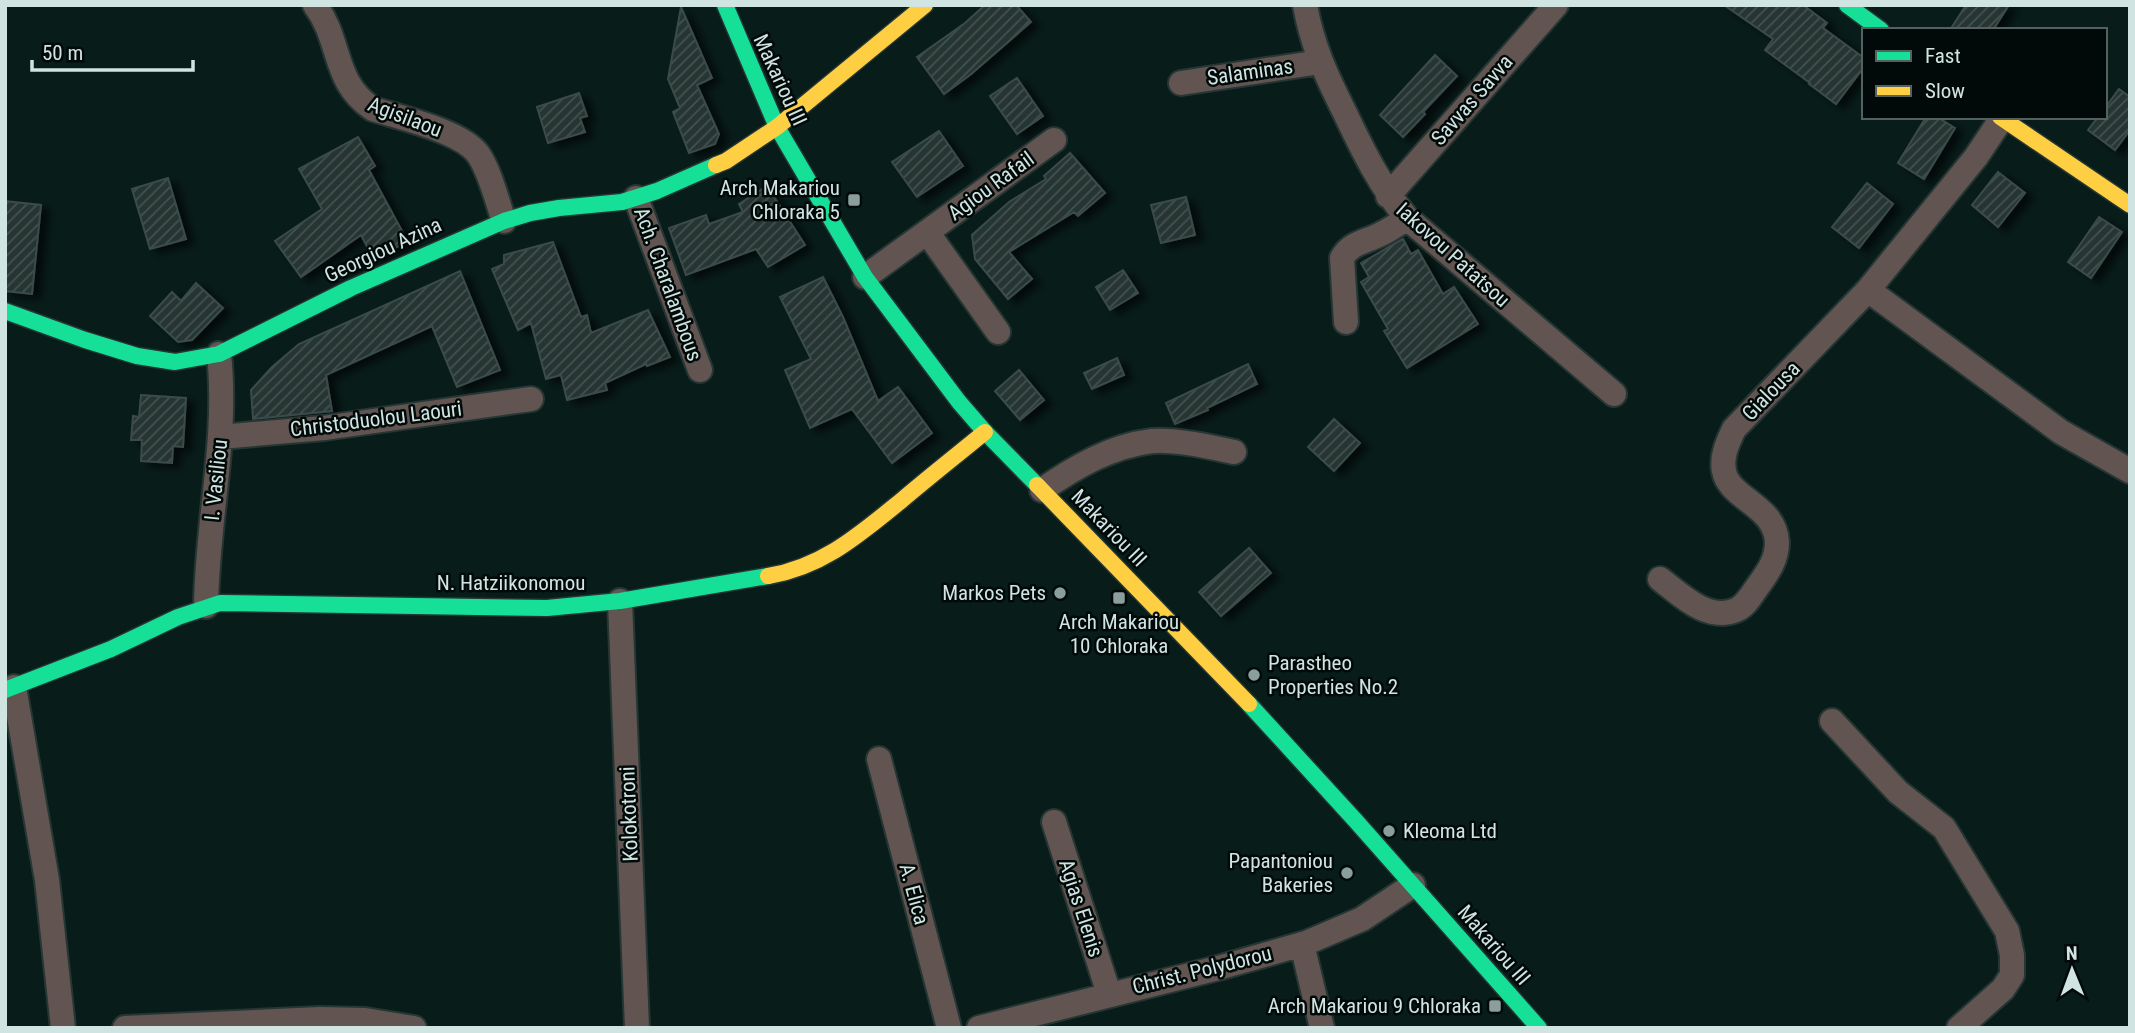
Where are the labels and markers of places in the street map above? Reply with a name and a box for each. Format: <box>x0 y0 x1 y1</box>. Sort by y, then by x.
place label: Arch Makariou Chloraka 5 <box>720 176 840 224</box>
marker: Arch Makariou Chloraka 5 <box>846 192 862 208</box>
place label: Markos Pets <box>942 581 1046 605</box>
marker: Markos Pets <box>1052 585 1068 601</box>
marker: Arch Makariou 10 Chloraka <box>1111 590 1127 606</box>
place label: Arch Makariou 10 Chloraka <box>1059 610 1179 658</box>
place label: Parastheo Properties No.2 <box>1268 651 1398 699</box>
marker: Parastheo Properties No.2 <box>1246 667 1262 683</box>
place label: Kleoma Ltd <box>1403 819 1497 843</box>
marker: Kleoma Ltd <box>1381 823 1397 839</box>
place label: Papantoniou Bakeries <box>1229 849 1333 897</box>
marker: Papantoniou Bakeries <box>1339 865 1355 881</box>
place label: Arch Makariou 9 Chloraka <box>1268 994 1481 1018</box>
marker: Arch Makariou 9 Chloraka <box>1487 998 1503 1014</box>

